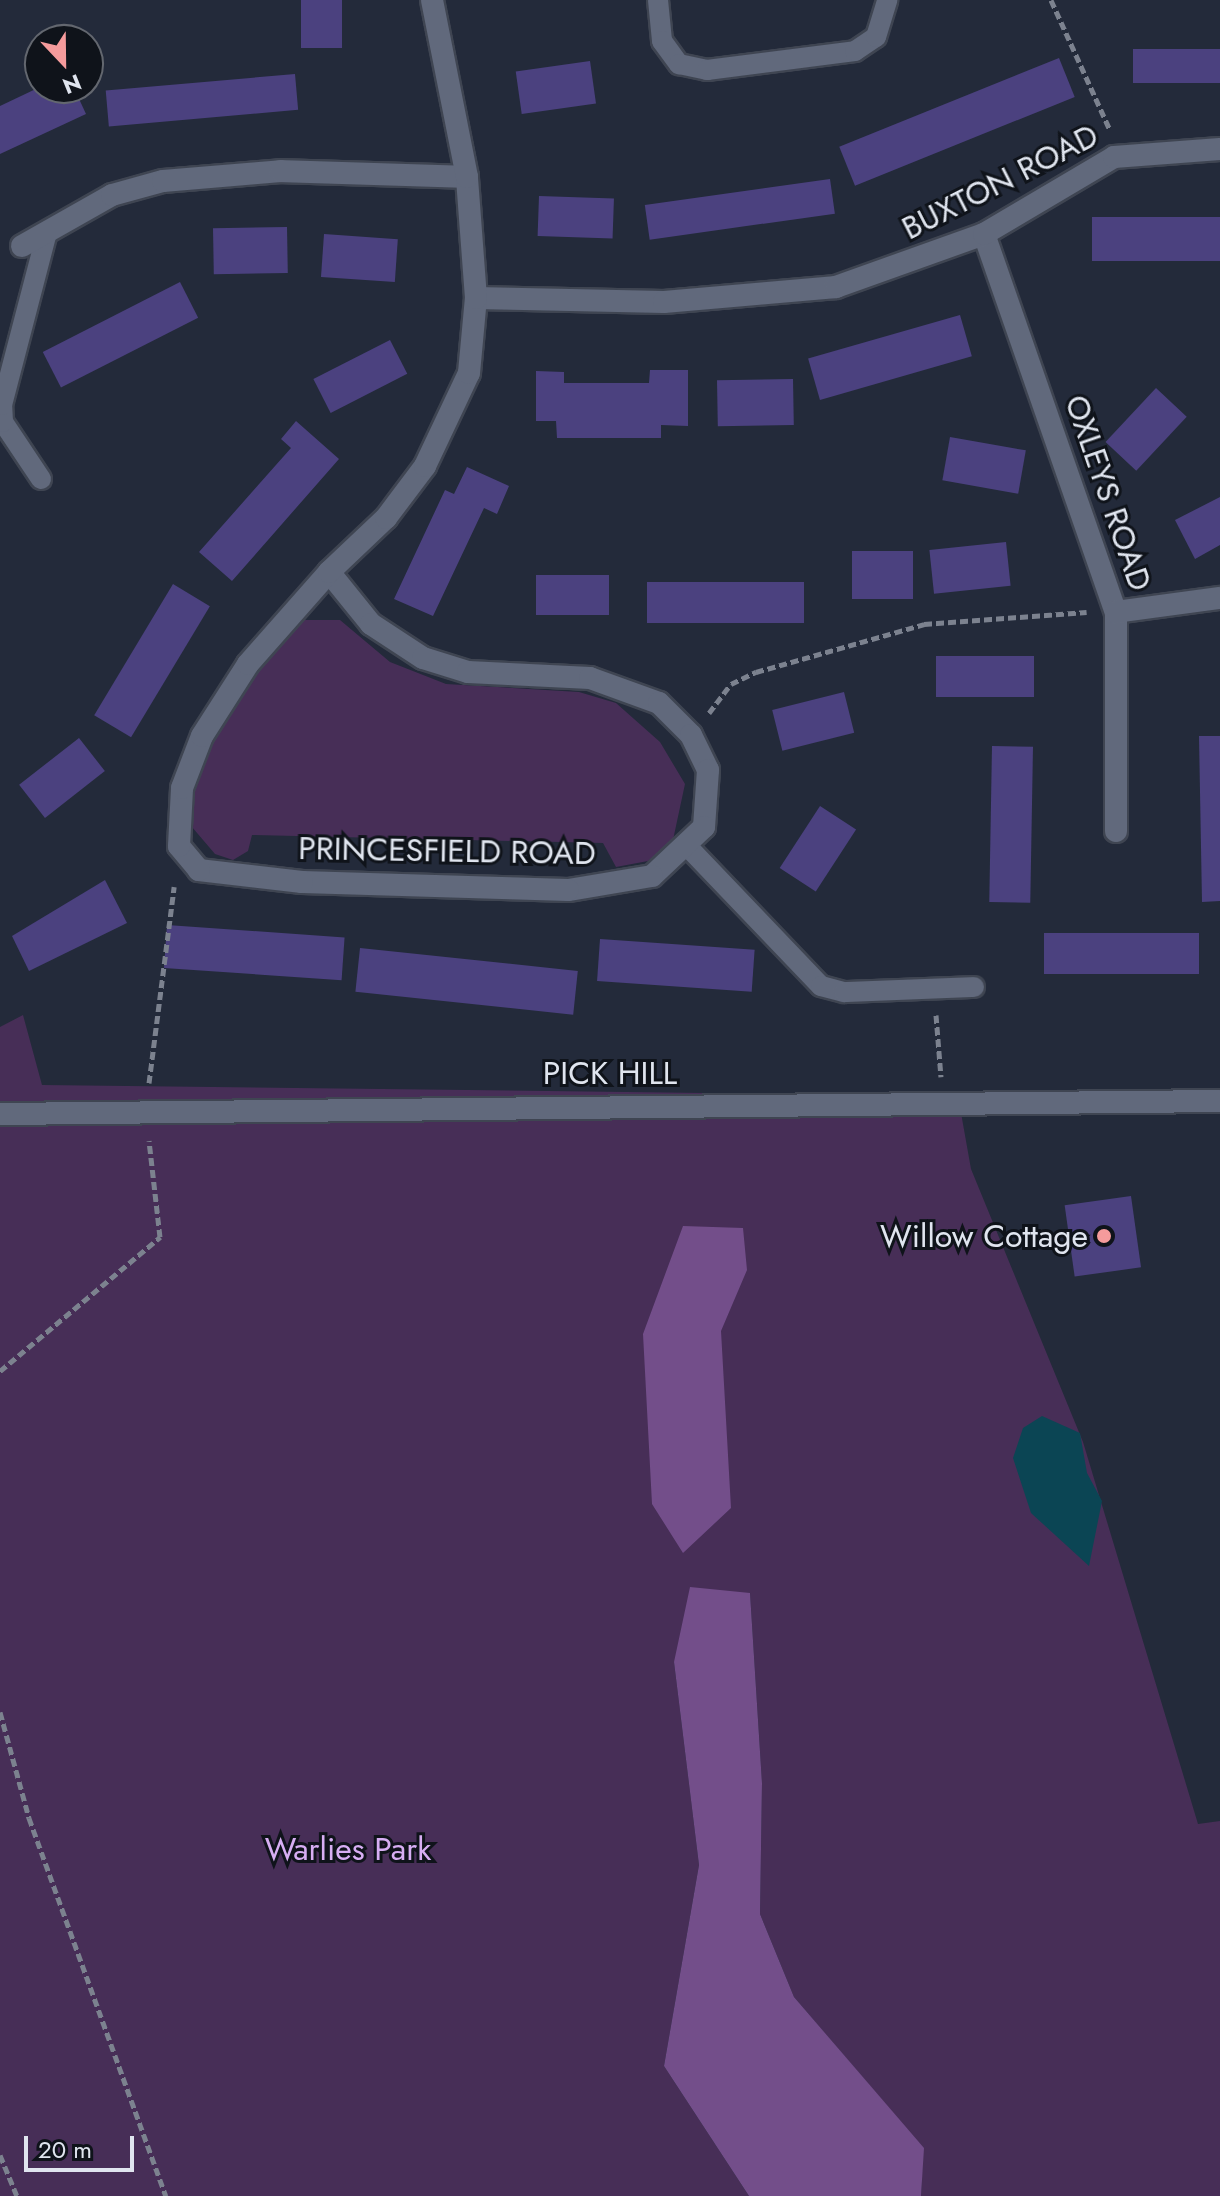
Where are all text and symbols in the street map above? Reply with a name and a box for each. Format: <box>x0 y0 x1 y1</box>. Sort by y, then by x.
north arrow <box>24 24 104 104</box>
text: N <box>58 66 86 103</box>
street label: BUXTON ROAD <box>896 116 1104 248</box>
street label: OXLEYS ROAD <box>1057 390 1159 596</box>
street label: PRINCESFIELD ROAD <box>298 829 596 873</box>
street label: PICK HILL <box>543 1054 677 1092</box>
place label: Willow Cottage <box>880 1217 1088 1255</box>
marker: Willow Cottage <box>1095 1227 1113 1245</box>
park label: Warlies Park <box>265 1830 431 1868</box>
scale bar <box>28 2120 138 2170</box>
text: 20 m <box>38 2132 92 2167</box>

